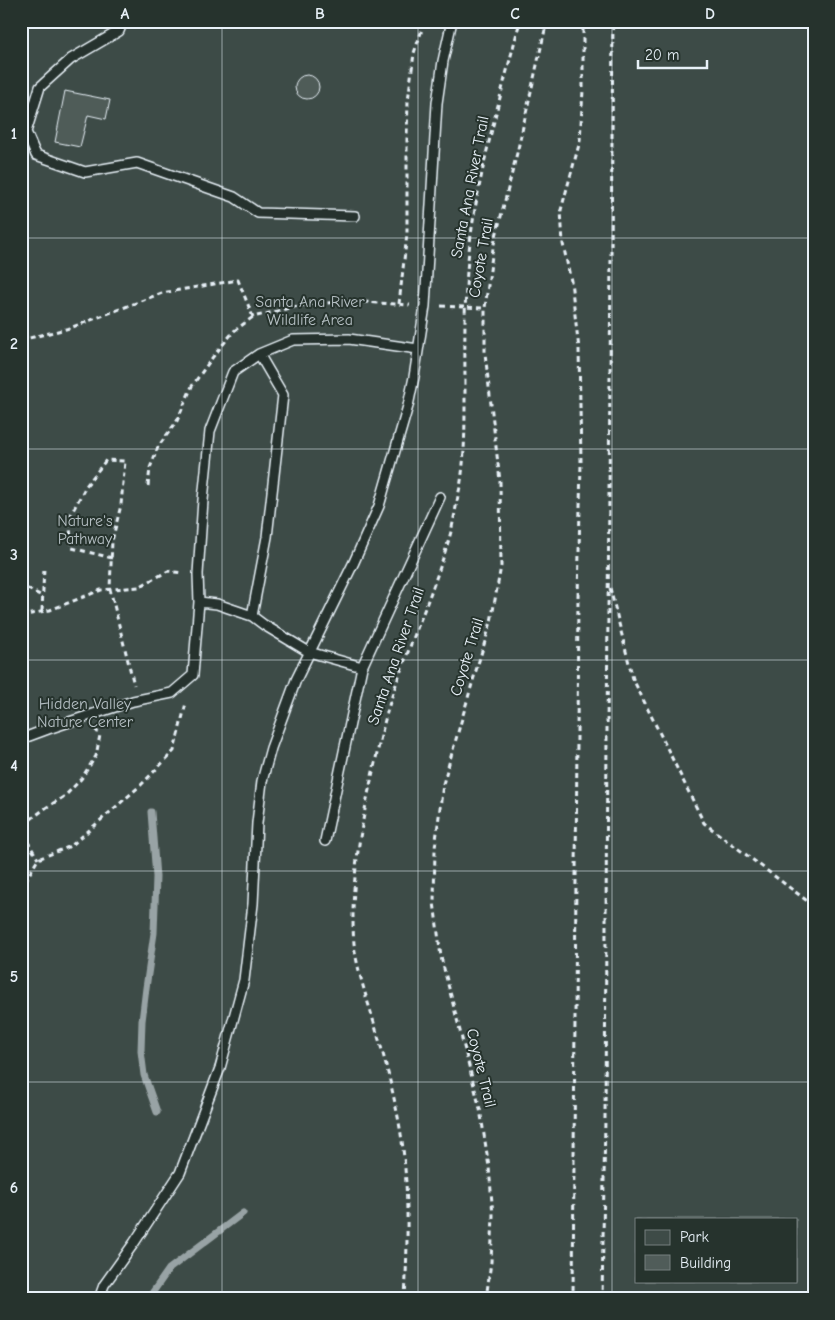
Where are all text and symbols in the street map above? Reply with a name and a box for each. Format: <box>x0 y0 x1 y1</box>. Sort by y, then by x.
text: A <box>121 5 130 23</box>
text: B <box>315 5 325 23</box>
text: C <box>510 5 520 23</box>
text: D <box>705 5 715 23</box>
scale bar <box>638 38 706 70</box>
text: 20 m <box>645 46 679 64</box>
street label: Santa Ana River Trail <box>447 114 493 260</box>
text: 1 <box>11 125 17 143</box>
street label: Coyote Trail <box>465 217 497 299</box>
park label: Santa Ana River Wildlife Area <box>255 293 365 329</box>
text: 2 <box>10 335 18 353</box>
park label: Nature's Pathway <box>57 512 113 548</box>
text: 3 <box>10 546 18 564</box>
street label: Santa Ana River Trail <box>364 585 428 727</box>
street label: Coyote Trail <box>447 616 487 698</box>
park label: Hidden Valley Nature Center <box>37 695 134 731</box>
text: 4 <box>10 757 18 775</box>
text: 5 <box>10 968 18 986</box>
street label: Coyote Trail <box>463 1027 499 1109</box>
text: 6 <box>10 1179 18 1197</box>
legend <box>635 1218 798 1282</box>
text: Park <box>680 1228 709 1246</box>
text: Building <box>680 1254 731 1272</box>

